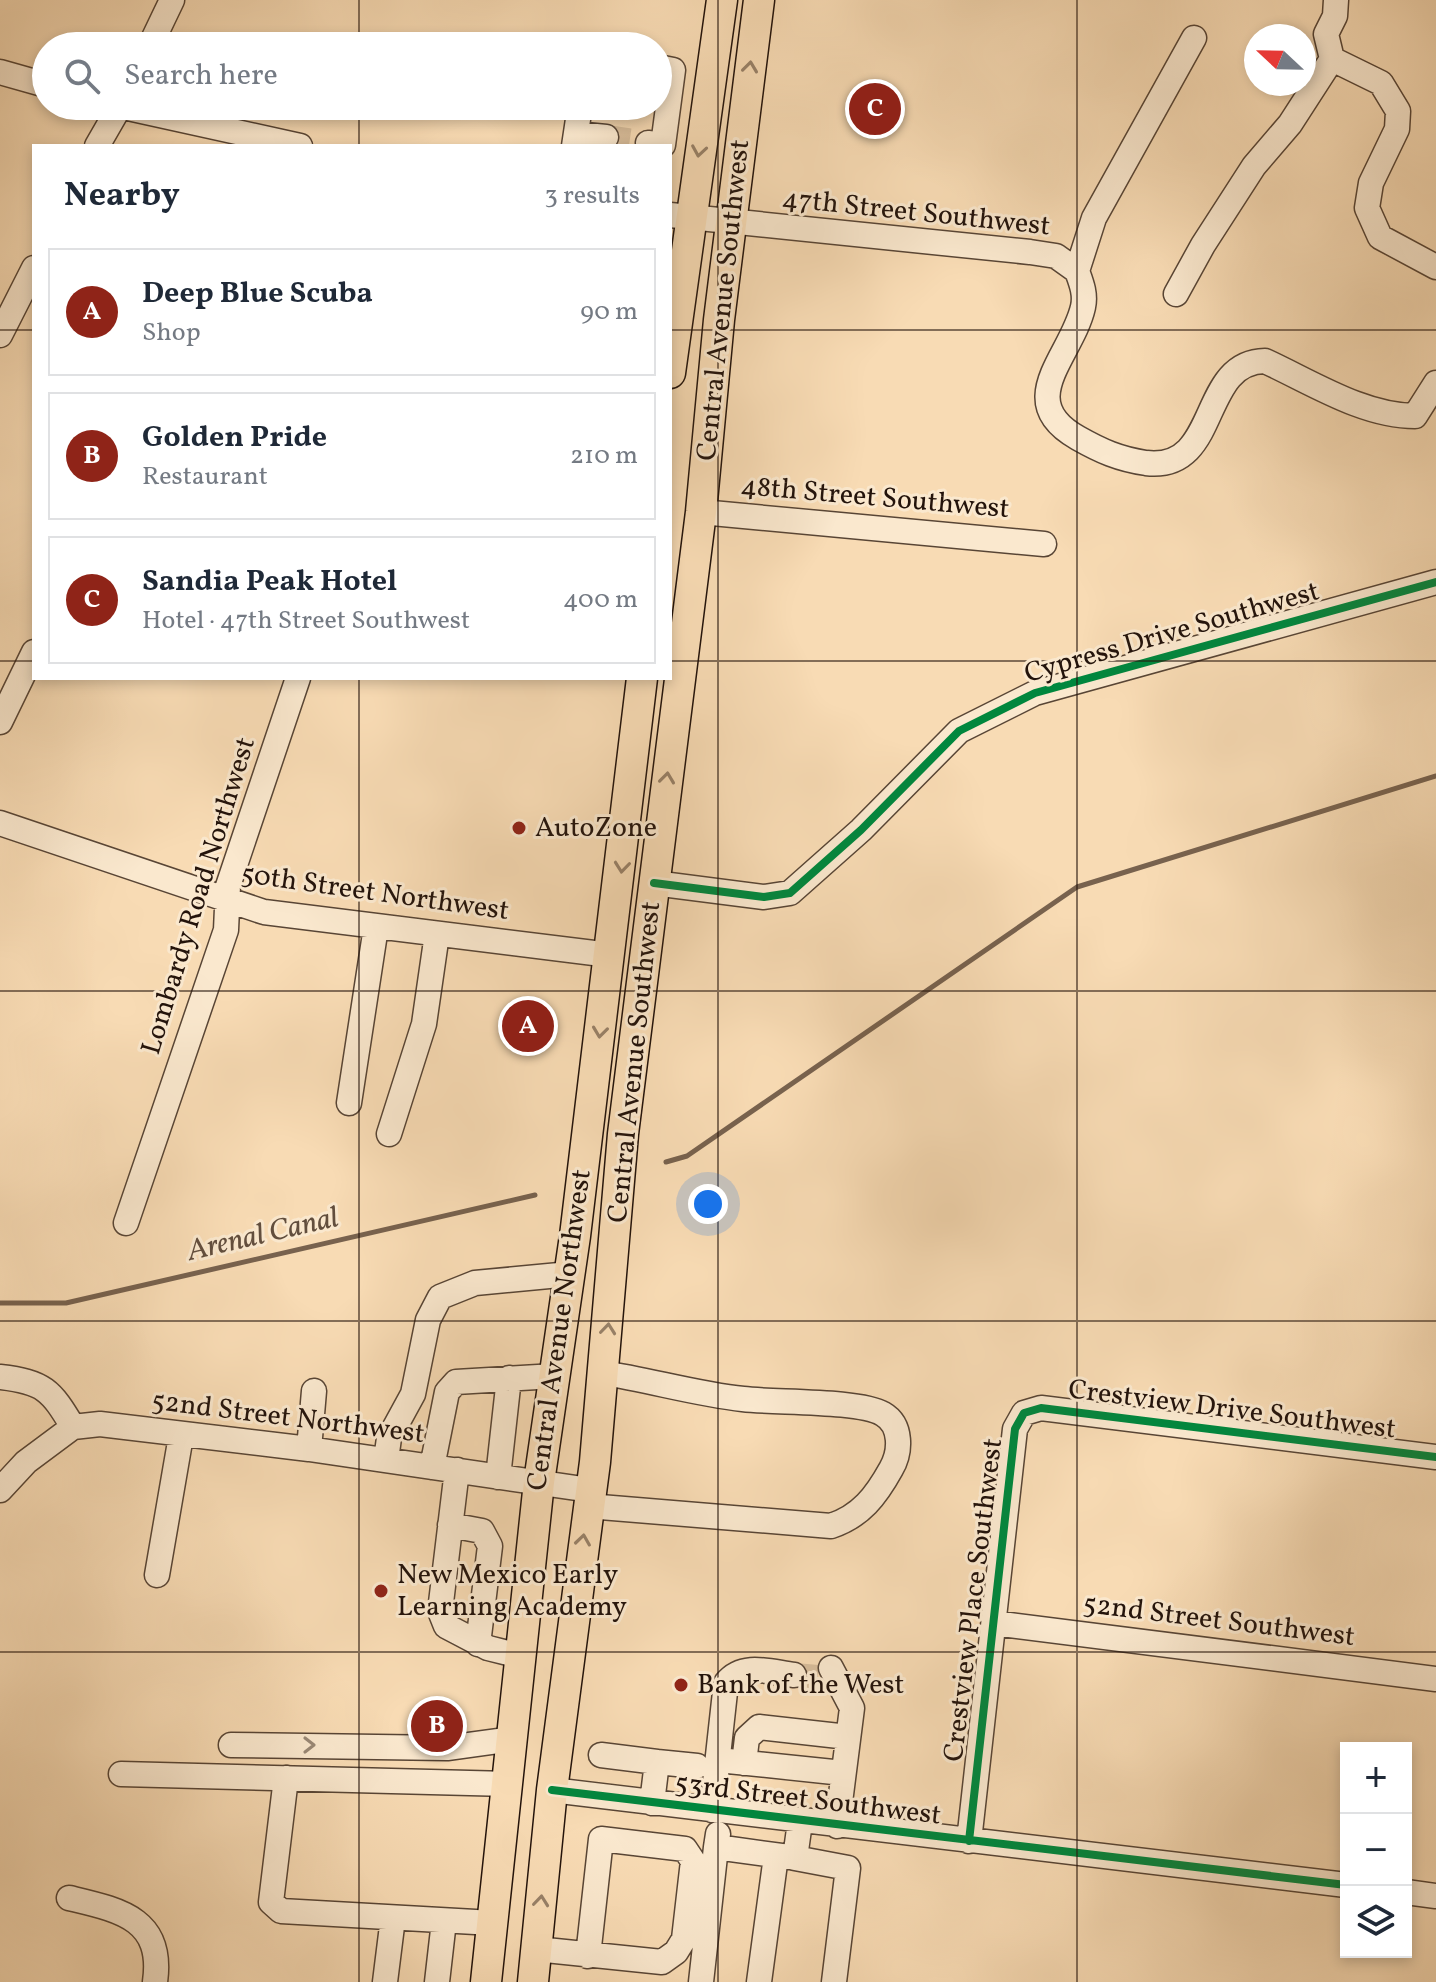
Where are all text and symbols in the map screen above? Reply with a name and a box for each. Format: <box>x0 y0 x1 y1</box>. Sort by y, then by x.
north arrow <box>1244 24 1316 96</box>
search box <box>32 32 672 120</box>
icon: search <box>60 54 104 98</box>
text: Search here <box>124 55 278 97</box>
one-way arrow <box>742 60 759 73</box>
pin: C <box>849 79 901 139</box>
street label: Central Avenue Southwest <box>688 137 760 463</box>
one-way arrow <box>691 144 708 158</box>
text: Nearby <box>64 173 180 220</box>
text: 3 results <box>544 178 640 214</box>
street label: 47th Street Southwest <box>780 180 1052 246</box>
text: Deep Blue Scuba <box>142 273 373 315</box>
text: A <box>83 294 101 330</box>
text: 90 m <box>580 294 638 330</box>
text: Shop <box>142 315 201 351</box>
text: Golden Pride <box>142 417 327 459</box>
text: B <box>83 438 101 474</box>
text: 210 m <box>570 438 638 474</box>
text: Restaurant <box>142 459 268 495</box>
street label: 48th Street Southwest <box>739 467 1011 529</box>
text: Sandia Peak Hotel <box>142 561 397 603</box>
street label: Cypress Drive Southwest <box>1020 572 1324 694</box>
text: C <box>84 582 100 618</box>
text: 400 m <box>563 582 638 618</box>
text: Hotel · 47th Street Southwest <box>142 603 470 639</box>
street label: Lombardy Road Northwest <box>132 732 266 1060</box>
one-way arrow <box>658 772 675 785</box>
place label: AutoZone <box>535 809 657 848</box>
marker: AutoZone <box>510 819 528 837</box>
street label: 50th Street Northwest <box>239 855 511 931</box>
one-way arrow <box>613 861 630 874</box>
street label: Central Avenue Southwest <box>599 899 671 1225</box>
pin: A <box>502 996 554 1056</box>
one-way arrow <box>592 1025 609 1039</box>
street label: Central Avenue Northwest <box>518 1167 602 1493</box>
your location <box>688 1184 728 1224</box>
water label: Arenal Canal <box>182 1197 343 1273</box>
one-way arrow <box>599 1322 616 1335</box>
street label: Crestview Drive Southwest <box>1066 1371 1398 1449</box>
street label: 52nd Street Northwest <box>149 1382 427 1454</box>
street label: Crestview Place Southwest <box>935 1436 1013 1764</box>
one-way arrow <box>574 1533 591 1547</box>
place label: New Mexico Early Learning Academy <box>397 1556 627 1627</box>
marker: New Mexico Early Learning Academy <box>372 1582 390 1600</box>
street label: 52nd Street Southwest <box>1081 1585 1357 1657</box>
place label: Bank of the West <box>697 1666 904 1705</box>
marker: Bank of the West <box>672 1676 690 1694</box>
pin: B <box>411 1696 463 1756</box>
one-way arrow <box>303 1736 316 1754</box>
map controls <box>1340 1742 1412 1958</box>
button: + <box>1340 1742 1412 1814</box>
street label: 53rd Street Southwest <box>673 1764 943 1836</box>
button: − <box>1340 1814 1412 1886</box>
button: layers <box>1340 1886 1412 1958</box>
one-way arrow <box>532 1894 549 1907</box>

